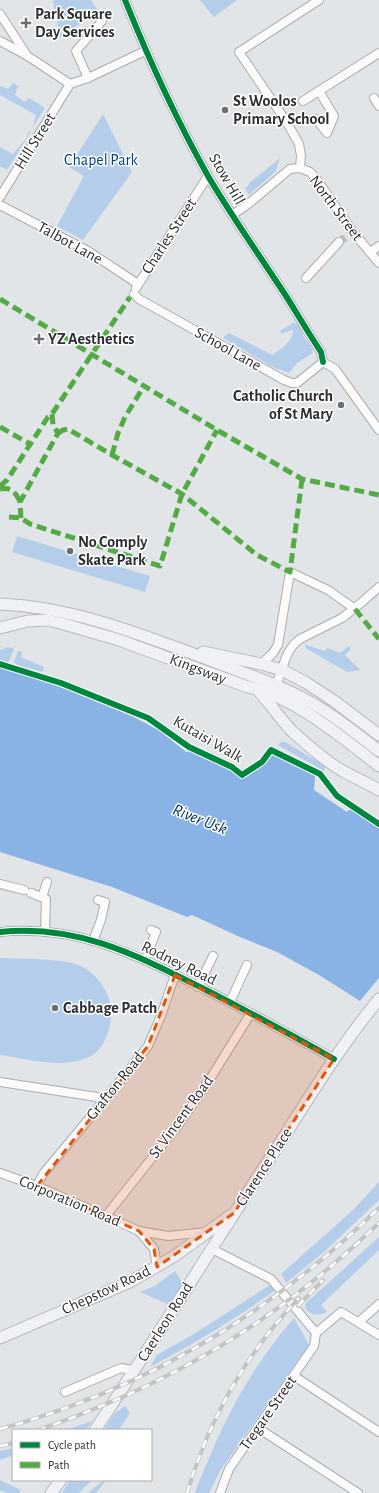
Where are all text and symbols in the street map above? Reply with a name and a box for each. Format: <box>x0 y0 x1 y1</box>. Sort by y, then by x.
place label: Park Square Day Services <box>35 6 115 41</box>
marker: Park Square Day Services <box>20 17 32 29</box>
place label: St Woolos Primary School <box>233 93 330 128</box>
marker: St Woolos Primary School <box>220 105 230 115</box>
street label: Hill Street <box>12 110 58 172</box>
street label: Stow Hill <box>206 151 248 207</box>
park label: Chapel Park <box>64 152 139 168</box>
street label: North Street <box>306 172 366 244</box>
street label: Charles Street <box>139 195 199 277</box>
street label: Talbot Lane <box>35 219 105 267</box>
street label: School Lane <box>192 324 264 374</box>
place label: YZ Aesthetics <box>48 331 135 347</box>
marker: YZ Aesthetics <box>33 333 45 345</box>
place label: Catholic Church of St Mary <box>233 388 334 423</box>
marker: Catholic Church of St Mary <box>336 400 346 410</box>
place label: No Comply Skate Park <box>78 534 148 568</box>
marker: No Comply Skate Park <box>65 546 75 556</box>
street label: Kingsway <box>167 651 229 688</box>
street label: Kutaisi Walk <box>170 713 246 766</box>
water label: River Usk <box>170 800 230 838</box>
street label: Rodney Road <box>138 938 219 989</box>
place label: Cabbage Patch <box>63 1000 157 1016</box>
marker: Cabbage Patch <box>50 1003 60 1013</box>
street label: Grafton Road <box>83 1049 147 1123</box>
street label: St Vincent Road <box>146 1073 216 1161</box>
street label: Clarence Place <box>233 1125 295 1209</box>
street label: Corporation Road <box>17 1172 123 1230</box>
street label: Chepstow Road <box>59 1262 153 1318</box>
street label: Caerleon Road <box>134 1280 196 1364</box>
street label: Tregare Street <box>237 1373 299 1453</box>
legend <box>12 1429 152 1481</box>
text: Cycle path <box>48 1439 96 1452</box>
text: Path <box>48 1459 70 1471</box>

